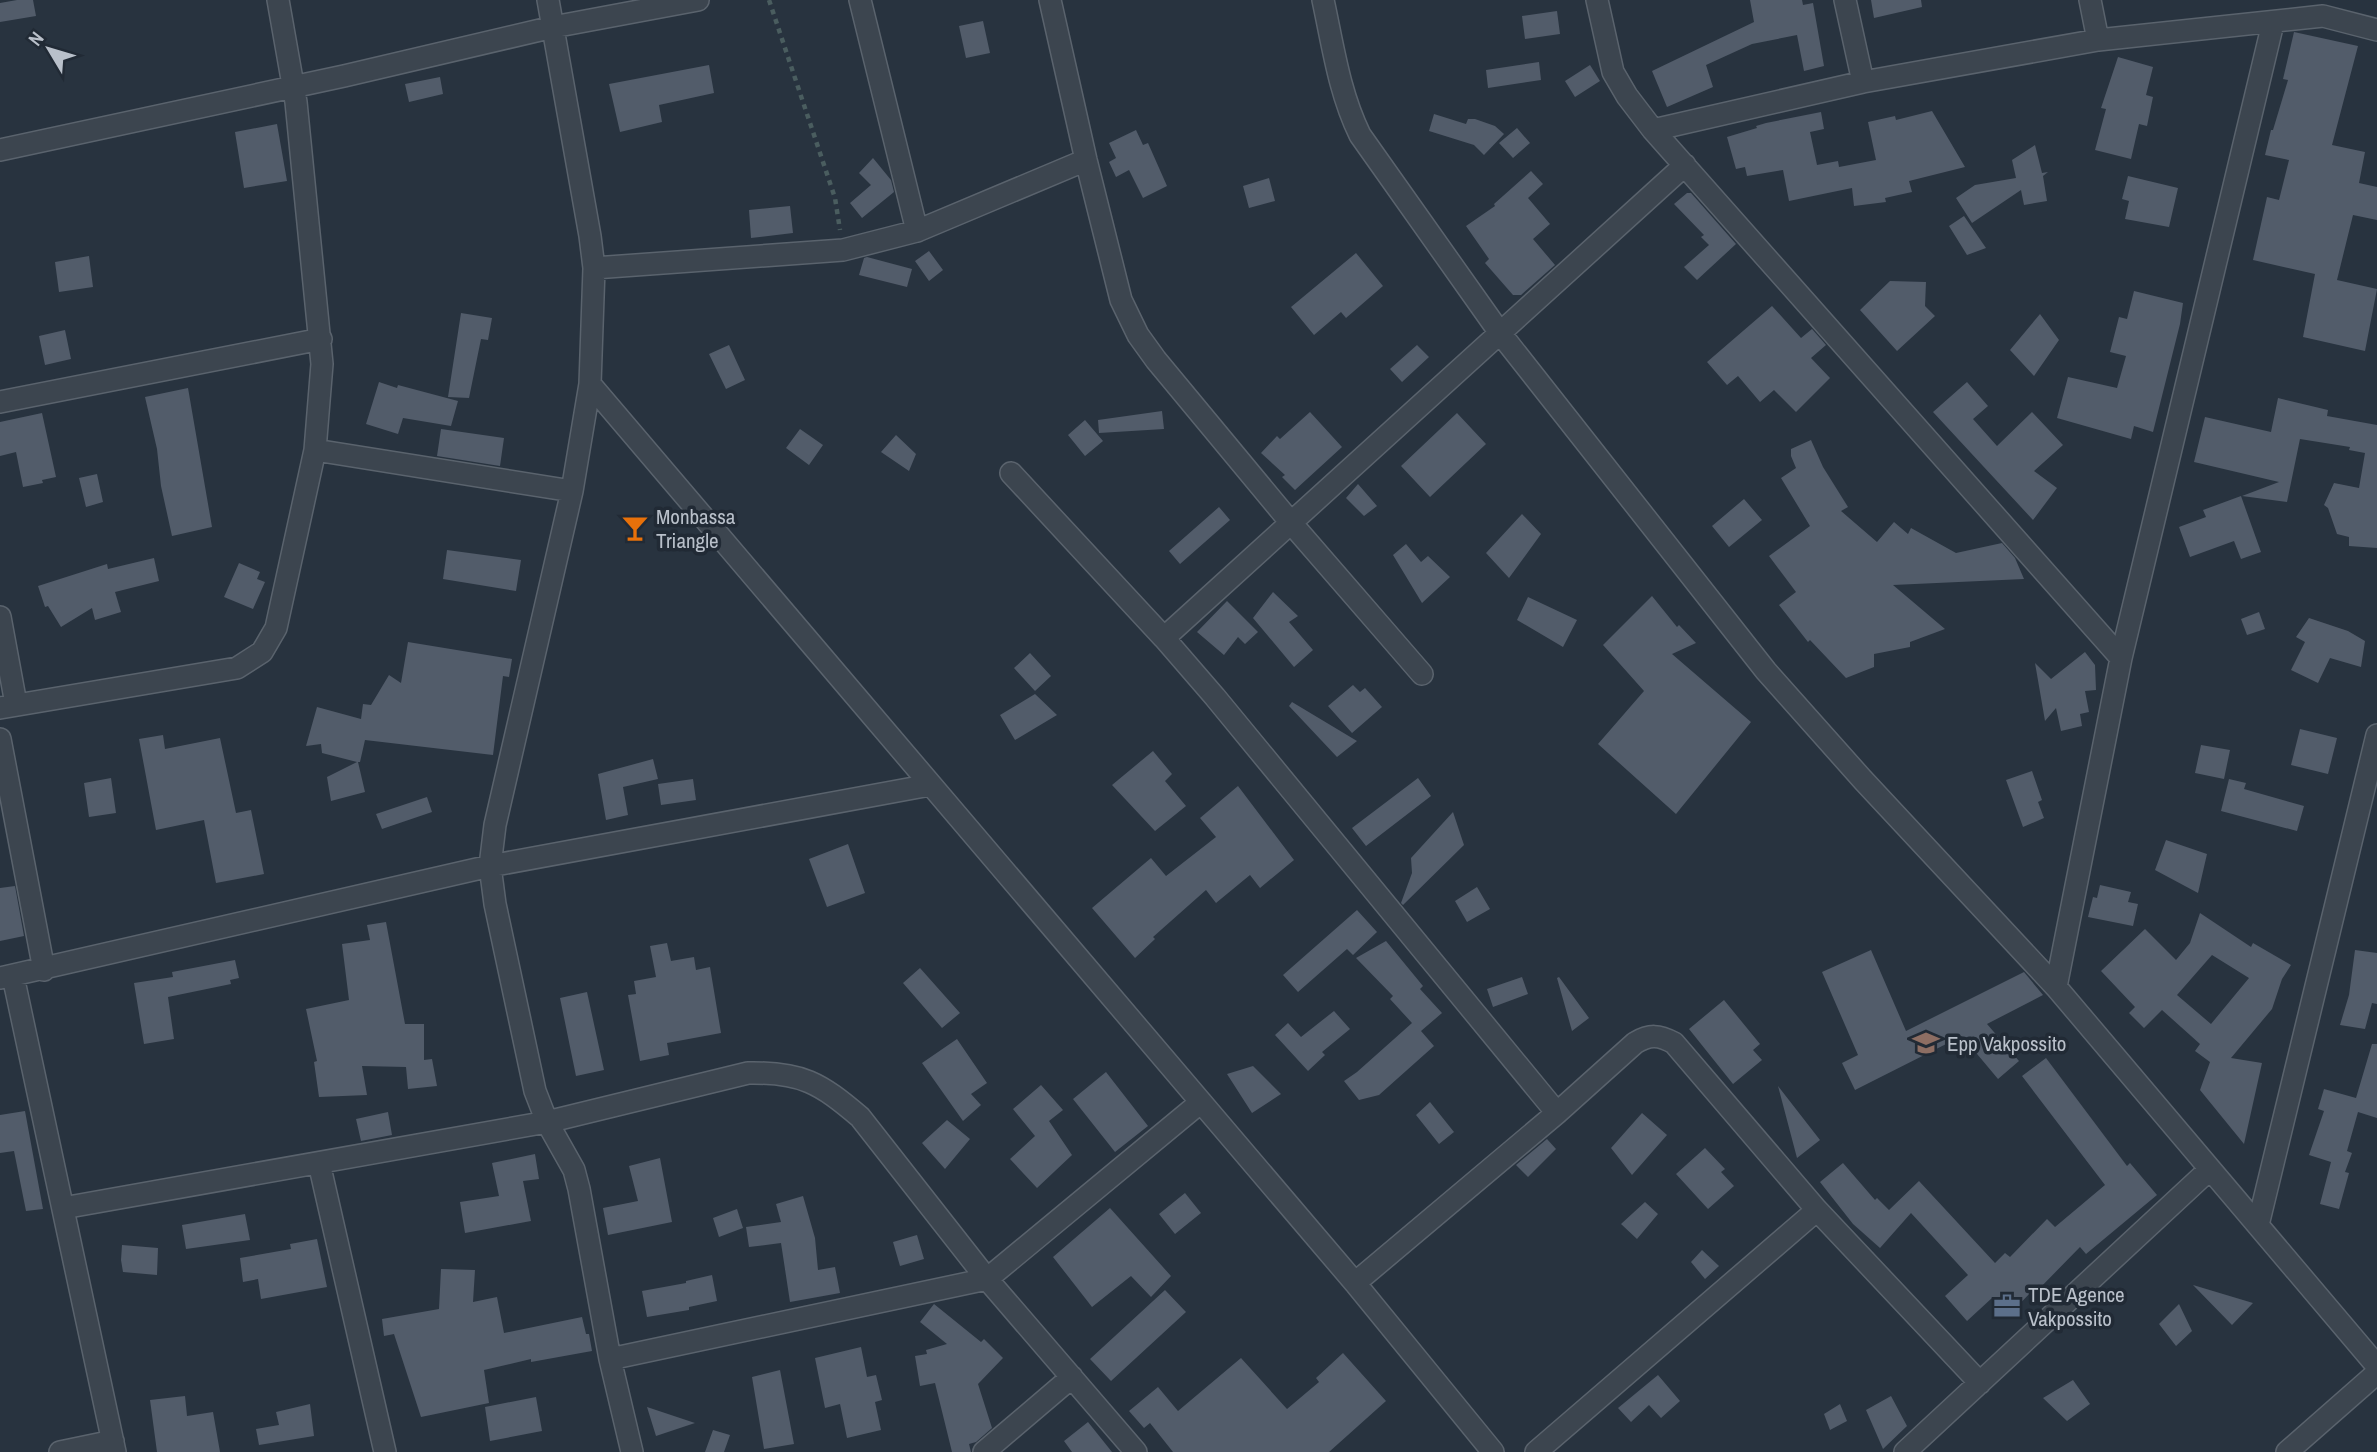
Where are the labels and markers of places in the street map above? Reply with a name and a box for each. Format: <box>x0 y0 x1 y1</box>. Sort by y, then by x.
place label: Monbassa Triangle <box>656 502 736 555</box>
bar icon: Monbassa Triangle <box>620 513 650 543</box>
school or university icon: Epp Vakpossito <box>1911 1028 1941 1058</box>
place label: Epp Vakpossito <box>1947 1029 2066 1058</box>
place label: TDE Agence Vakpossito <box>2028 1280 2125 1333</box>
office icon: TDE Agence Vakpossito <box>1992 1291 2022 1321</box>

